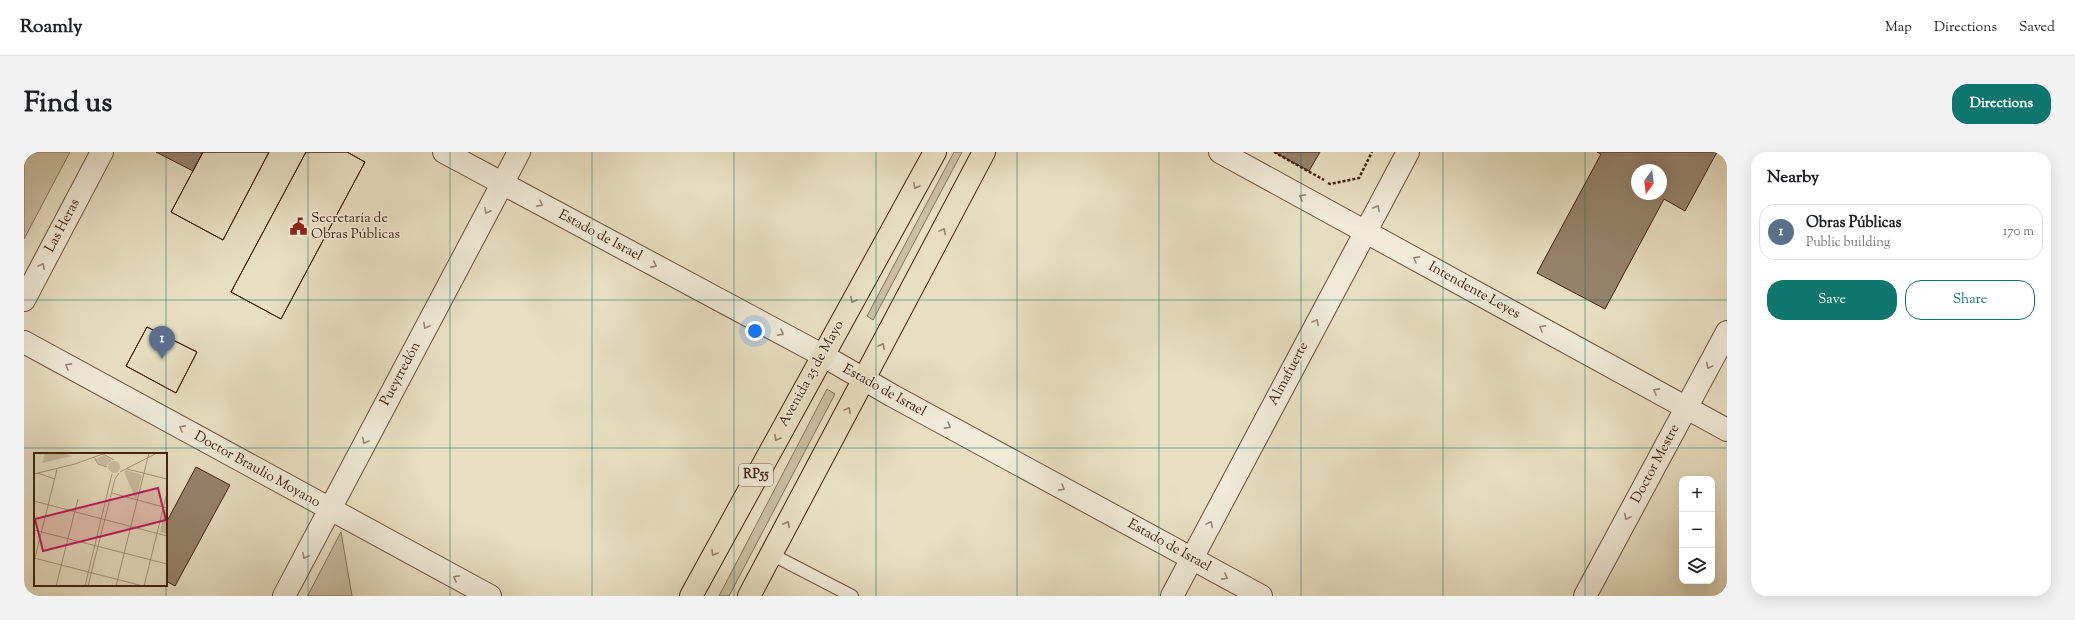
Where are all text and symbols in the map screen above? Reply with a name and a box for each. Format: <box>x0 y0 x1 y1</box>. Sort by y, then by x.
text: Roamly <box>20 14 83 41</box>
text: Map <box>1885 18 1912 38</box>
text: Directions <box>1934 18 1997 38</box>
text: Saved <box>2019 18 2055 38</box>
text: Find us <box>24 84 112 124</box>
button: Directions <box>1952 84 2051 124</box>
north arrow <box>1631 164 1667 200</box>
text: Nearby <box>1767 166 1819 190</box>
one-way arrow <box>913 182 921 189</box>
one-way arrow <box>1299 194 1306 201</box>
street label: Las Heras <box>41 196 85 256</box>
one-way arrow <box>535 199 543 206</box>
one-way arrow <box>1373 204 1380 212</box>
street label: Estado de Israel <box>554 205 646 267</box>
one-way arrow <box>484 207 492 214</box>
place label: Secretaría de Obras Públicas <box>311 209 400 245</box>
text: Obras Públicas <box>1806 213 1901 234</box>
public building icon: Secretaría de Obras Públicas <box>288 217 308 237</box>
text: 1 <box>1779 223 1783 241</box>
text: 170 m <box>2003 223 2034 241</box>
one-way arrow <box>938 227 945 235</box>
text: Public building <box>1806 234 1890 252</box>
one-way arrow <box>1413 256 1420 264</box>
street label: Intendente Leyes <box>1424 257 1524 325</box>
one-way arrow <box>650 260 657 268</box>
one-way arrow <box>37 263 45 270</box>
button: Save <box>1767 280 1897 320</box>
button: Share <box>1905 280 2035 320</box>
one-way arrow <box>850 296 857 303</box>
street label: Avenida 25 de Mayo <box>774 317 850 431</box>
one-way arrow <box>1312 319 1319 326</box>
your location <box>745 321 765 341</box>
one-way arrow <box>423 322 431 329</box>
pin: 1 <box>149 326 175 359</box>
one-way arrow <box>1539 326 1546 333</box>
one-way arrow <box>777 328 784 336</box>
street label: Pueyrredón <box>376 338 426 410</box>
street label: Almafuerte <box>1264 339 1314 409</box>
one-way arrow <box>877 342 885 350</box>
street label: Estado de Israel <box>839 360 929 422</box>
one-way arrow <box>1706 362 1713 369</box>
one-way arrow <box>65 363 72 371</box>
one-way arrow <box>1653 388 1660 395</box>
one-way arrow <box>844 407 851 414</box>
one-way arrow <box>943 421 951 428</box>
street label: Doctor Mestre <box>1627 421 1685 507</box>
one-way arrow <box>179 426 186 433</box>
street label: Doctor Braulio Moyano <box>190 427 324 513</box>
one-way arrow <box>774 434 781 442</box>
one-way arrow <box>362 437 370 444</box>
inset map <box>34 453 167 586</box>
road number: RP55 <box>739 464 773 486</box>
map controls <box>1679 476 1715 584</box>
button: + <box>1679 476 1715 512</box>
one-way arrow <box>1058 483 1065 490</box>
button: − <box>1679 512 1715 548</box>
one-way arrow <box>1624 513 1631 521</box>
street label: Estado de Israel <box>1124 515 1214 577</box>
one-way arrow <box>782 521 789 529</box>
one-way arrow <box>1205 521 1212 528</box>
one-way arrow <box>712 548 719 556</box>
button: layers <box>1679 548 1715 584</box>
one-way arrow <box>303 552 310 559</box>
one-way arrow <box>1221 572 1228 579</box>
one-way arrow <box>453 575 460 582</box>

